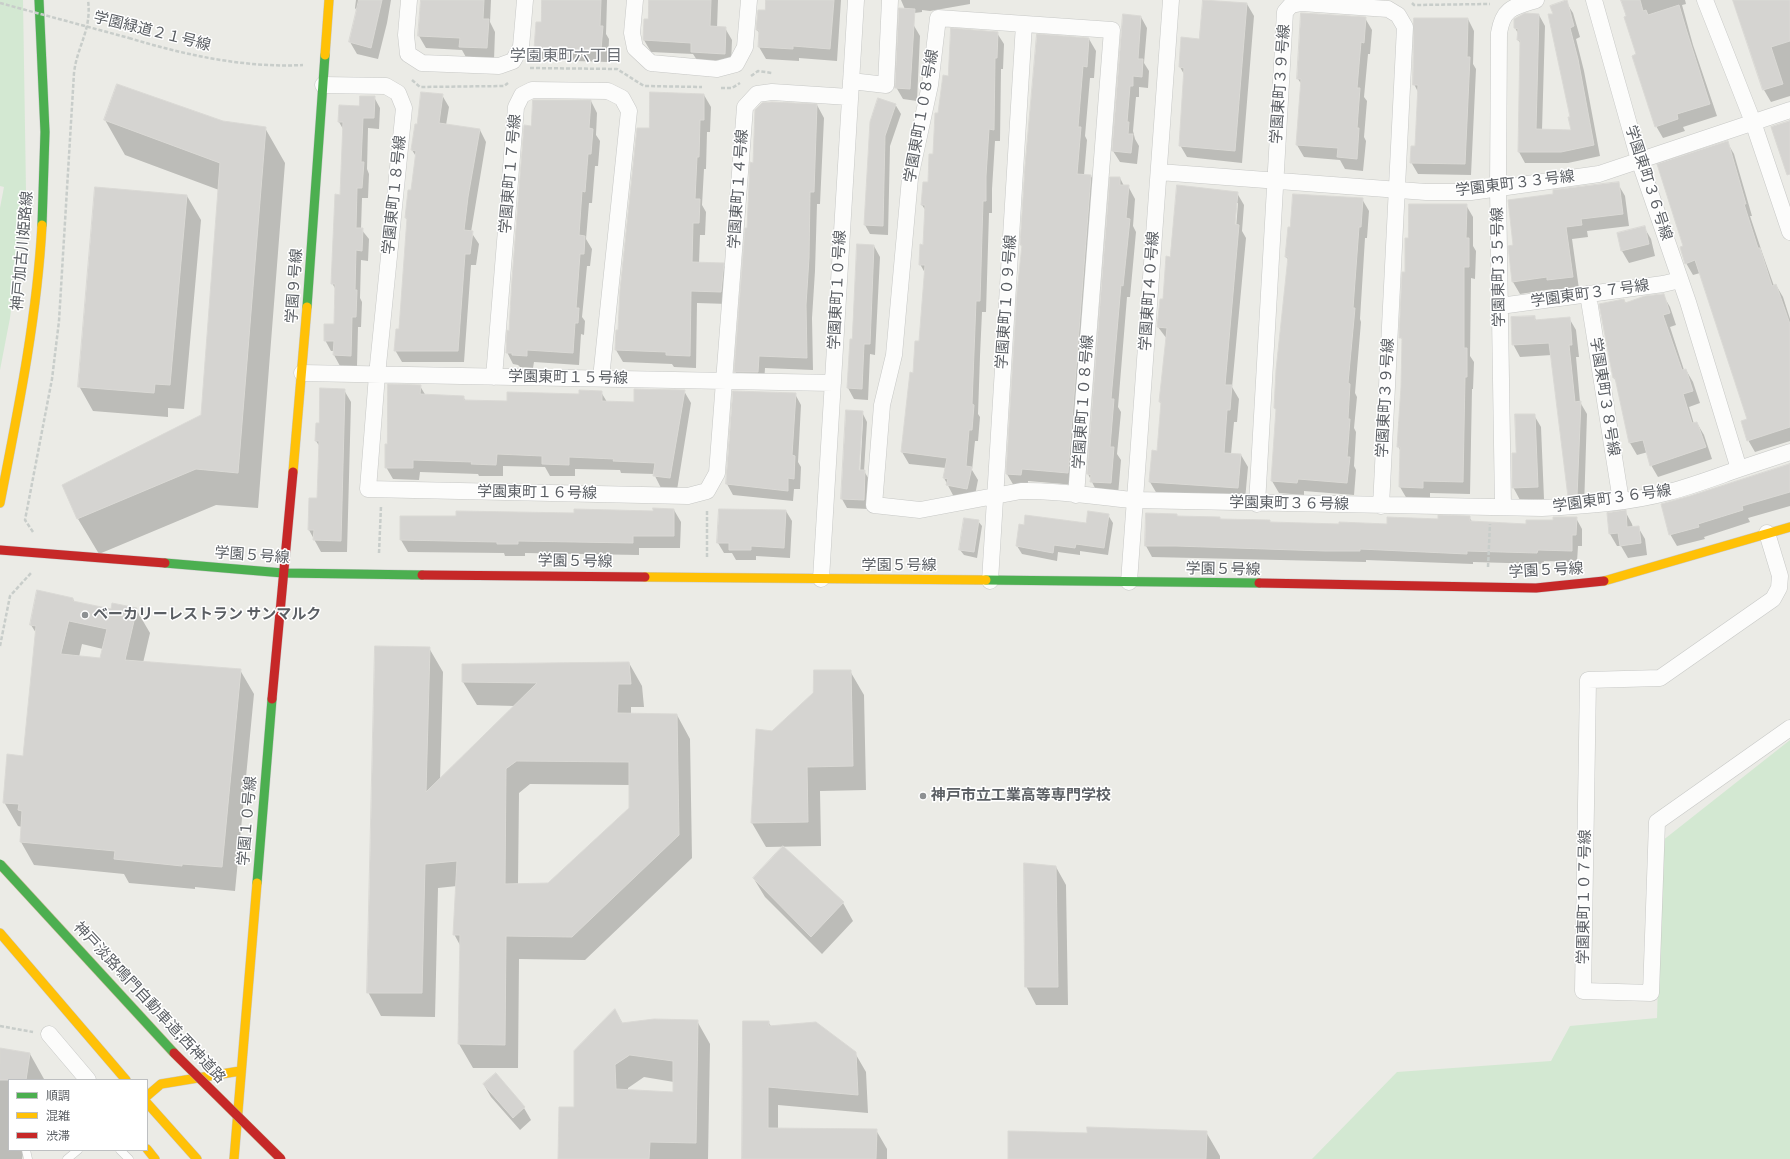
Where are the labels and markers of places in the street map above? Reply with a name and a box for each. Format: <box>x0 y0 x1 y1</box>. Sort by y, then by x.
place label: ベーカリーレストラン サンマルク <box>93 606 321 624</box>
marker: ベーカリーレストラン サンマルク <box>80 610 90 620</box>
place label: 神戸市立工業高等専門学校 <box>931 787 1111 805</box>
marker: 神戸市立工業高等専門学校 <box>918 791 928 801</box>

